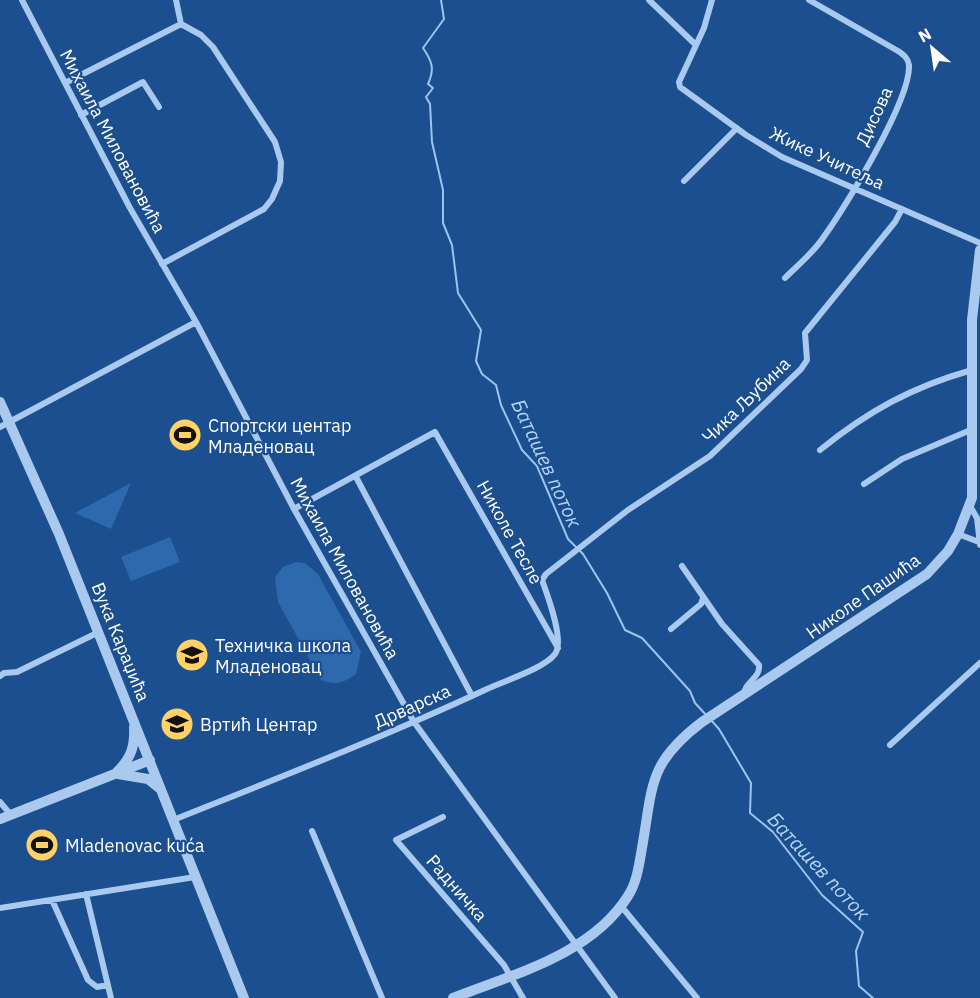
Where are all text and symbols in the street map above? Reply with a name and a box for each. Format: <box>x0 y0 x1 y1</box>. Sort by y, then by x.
north arrow <box>902 18 962 78</box>
text: N <box>915 23 935 46</box>
street label: Михаила Миловановића <box>55 45 171 237</box>
street label: Дисова <box>850 83 898 149</box>
street label: Жике Учитеља <box>766 121 889 195</box>
street label: Чика Љубина <box>697 352 795 448</box>
water label: Баташев поток <box>505 394 589 532</box>
place label: Спортски центар Младеновац <box>208 414 351 458</box>
sports icon: Спортски центар Младеновац <box>167 417 203 453</box>
street label: Михаила Миловановића <box>285 473 405 663</box>
street label: Николе Тесле <box>472 476 548 588</box>
street label: Николе Пашића <box>801 548 925 644</box>
street label: Вука Караџића <box>87 579 155 705</box>
place label: Техничка школа Младеновац <box>215 634 352 678</box>
school or university icon: Техничка школа Младеновац <box>174 637 210 673</box>
street label: Дрварска <box>370 679 454 733</box>
school or university icon: Вртић Центар <box>159 706 195 742</box>
place label: Вртић Центар <box>200 713 317 736</box>
water label: Баташев поток <box>762 806 876 926</box>
sports icon: Mladenovac kuća <box>24 827 60 863</box>
place label: Mladenovac kuća <box>65 834 205 857</box>
street label: Радничка <box>422 850 493 927</box>

